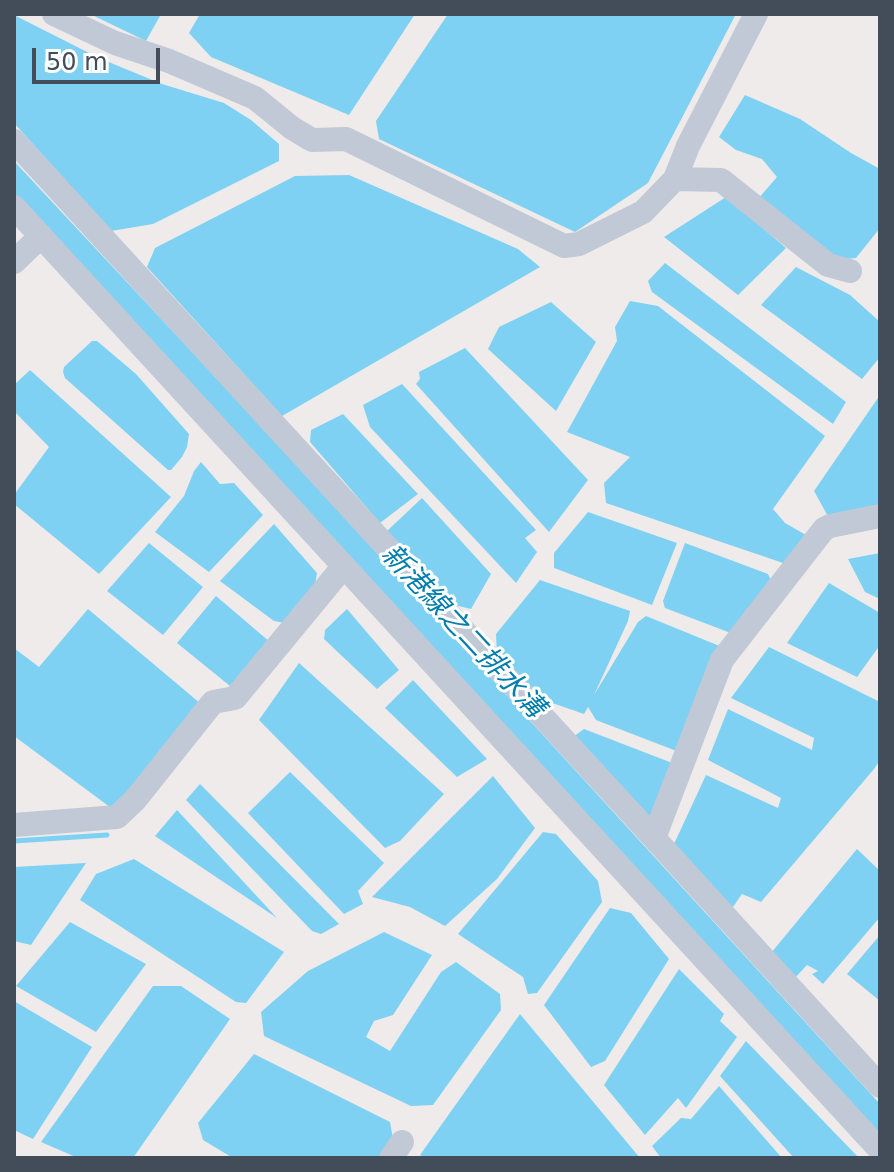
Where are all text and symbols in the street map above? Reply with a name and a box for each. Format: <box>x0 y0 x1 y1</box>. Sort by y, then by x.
scale bar <box>36 32 164 82</box>
text: 50 m <box>46 48 108 76</box>
water label: 新港線之二排水溝 <box>373 539 551 725</box>

